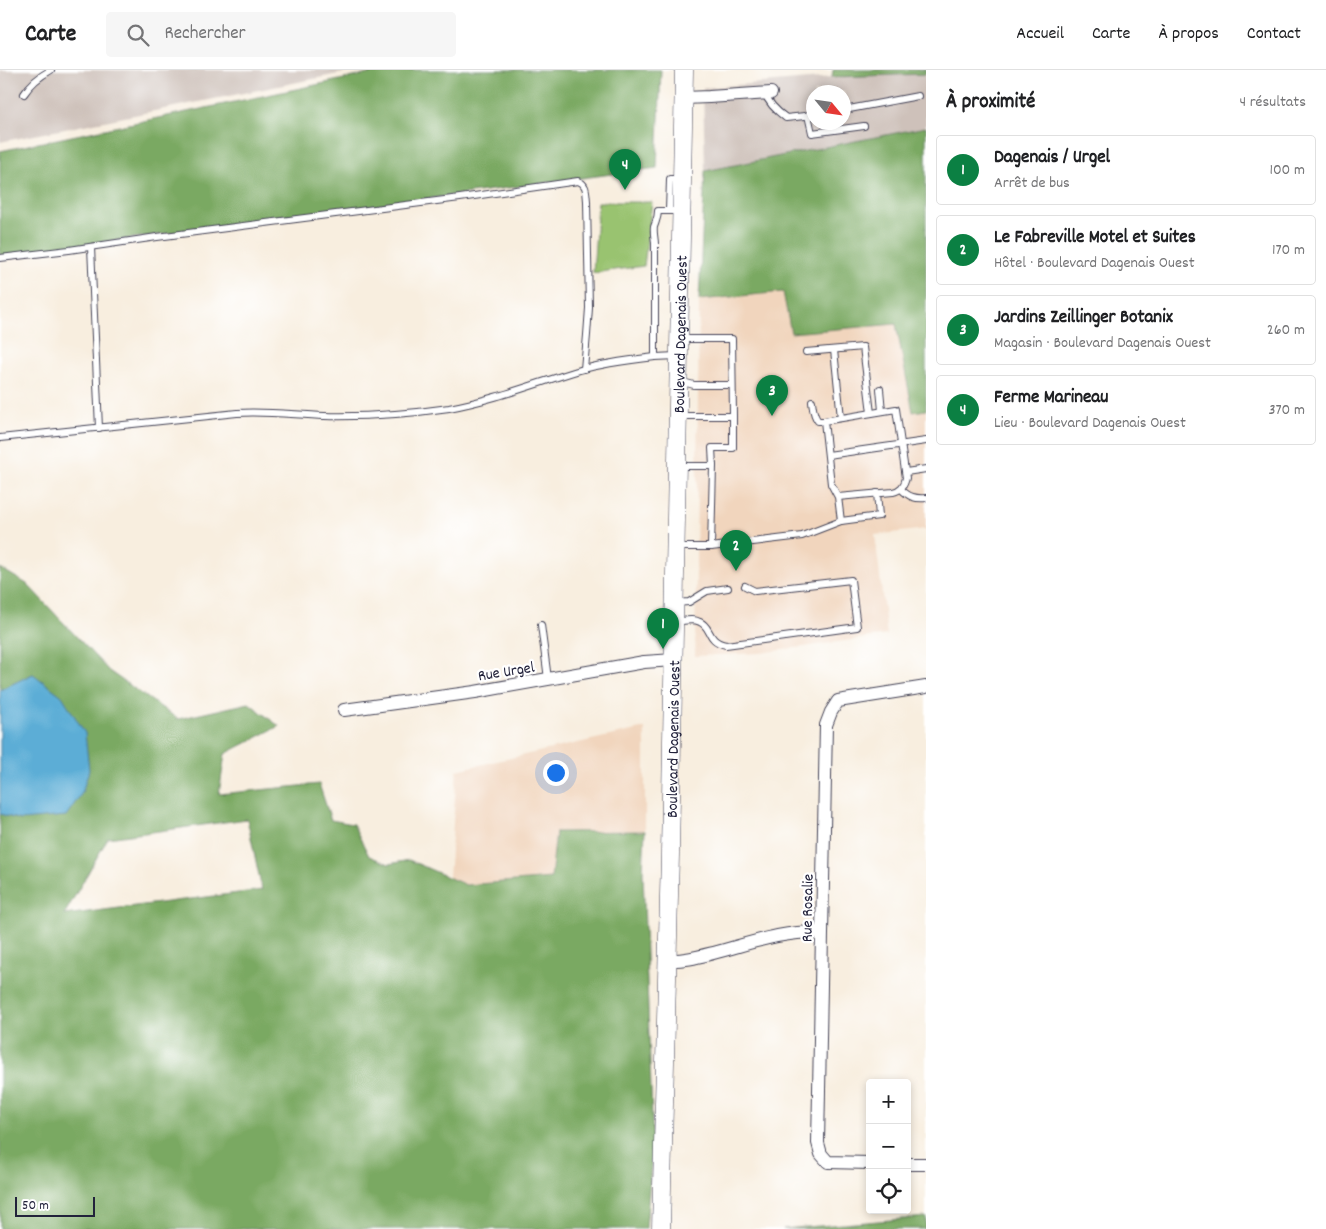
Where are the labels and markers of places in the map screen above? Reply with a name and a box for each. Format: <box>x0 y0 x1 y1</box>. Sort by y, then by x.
pin: 4 <box>609 149 641 190</box>
pin: 3 <box>756 375 788 416</box>
pin: 2 <box>720 530 752 571</box>
pin: 1 <box>647 608 679 649</box>

